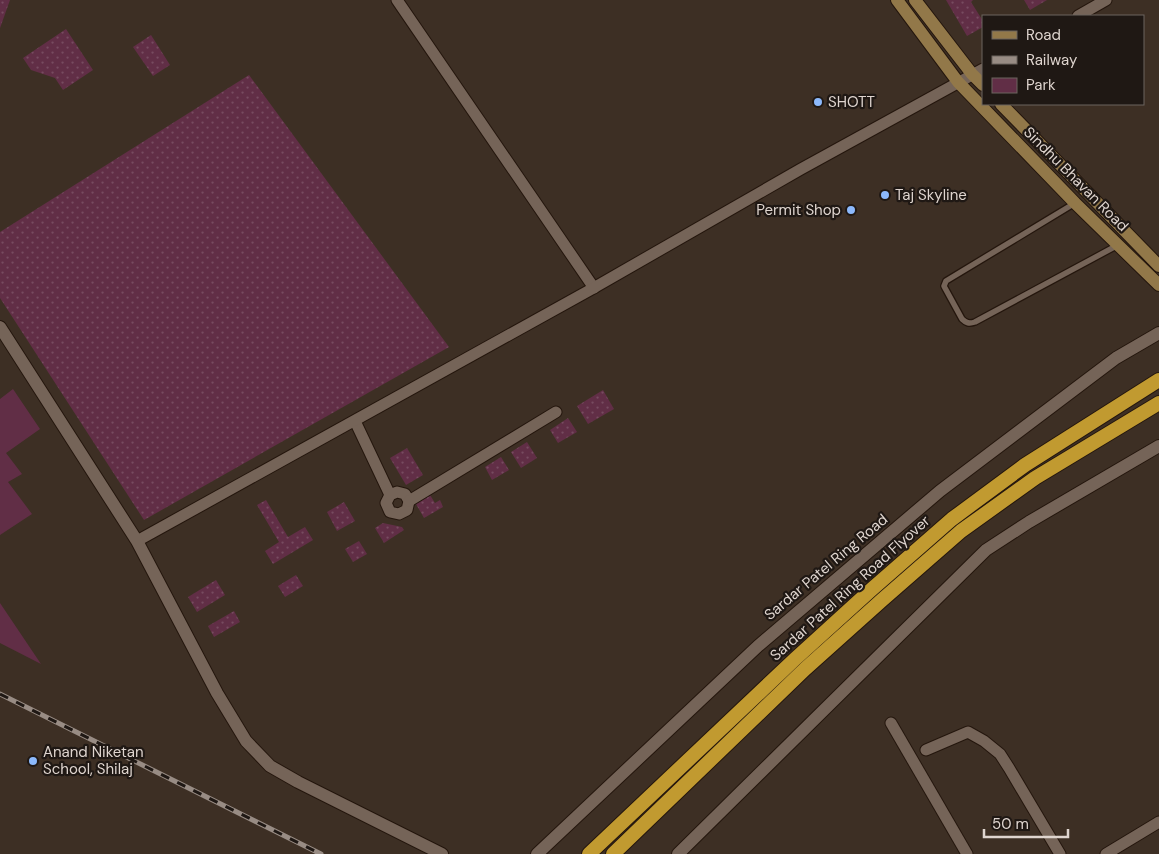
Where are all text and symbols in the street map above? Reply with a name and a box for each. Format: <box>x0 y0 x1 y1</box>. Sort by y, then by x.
legend <box>982 15 1144 105</box>
text: Road <box>1026 25 1061 45</box>
text: Railway <box>1026 50 1078 70</box>
text: Park <box>1026 75 1056 95</box>
place label: SHOTT <box>828 92 875 112</box>
marker: SHOTT <box>812 96 824 108</box>
street label: Sindhu Bhavan Road <box>1019 122 1133 236</box>
place label: Taj Skyline <box>895 185 967 205</box>
marker: Taj Skyline <box>879 189 891 201</box>
place label: Permit Shop <box>756 200 841 220</box>
marker: Permit Shop <box>845 204 857 216</box>
street label: Sardar Patel Ring Road <box>760 509 892 625</box>
street label: Sardar Patel Ring Road Flyover <box>766 510 935 665</box>
place label: Anand Niketan School, Shilaj <box>43 742 144 779</box>
marker: Anand Niketan School, Shilaj <box>27 755 39 767</box>
scale bar <box>984 806 1068 838</box>
text: 50 m <box>992 814 1029 834</box>

